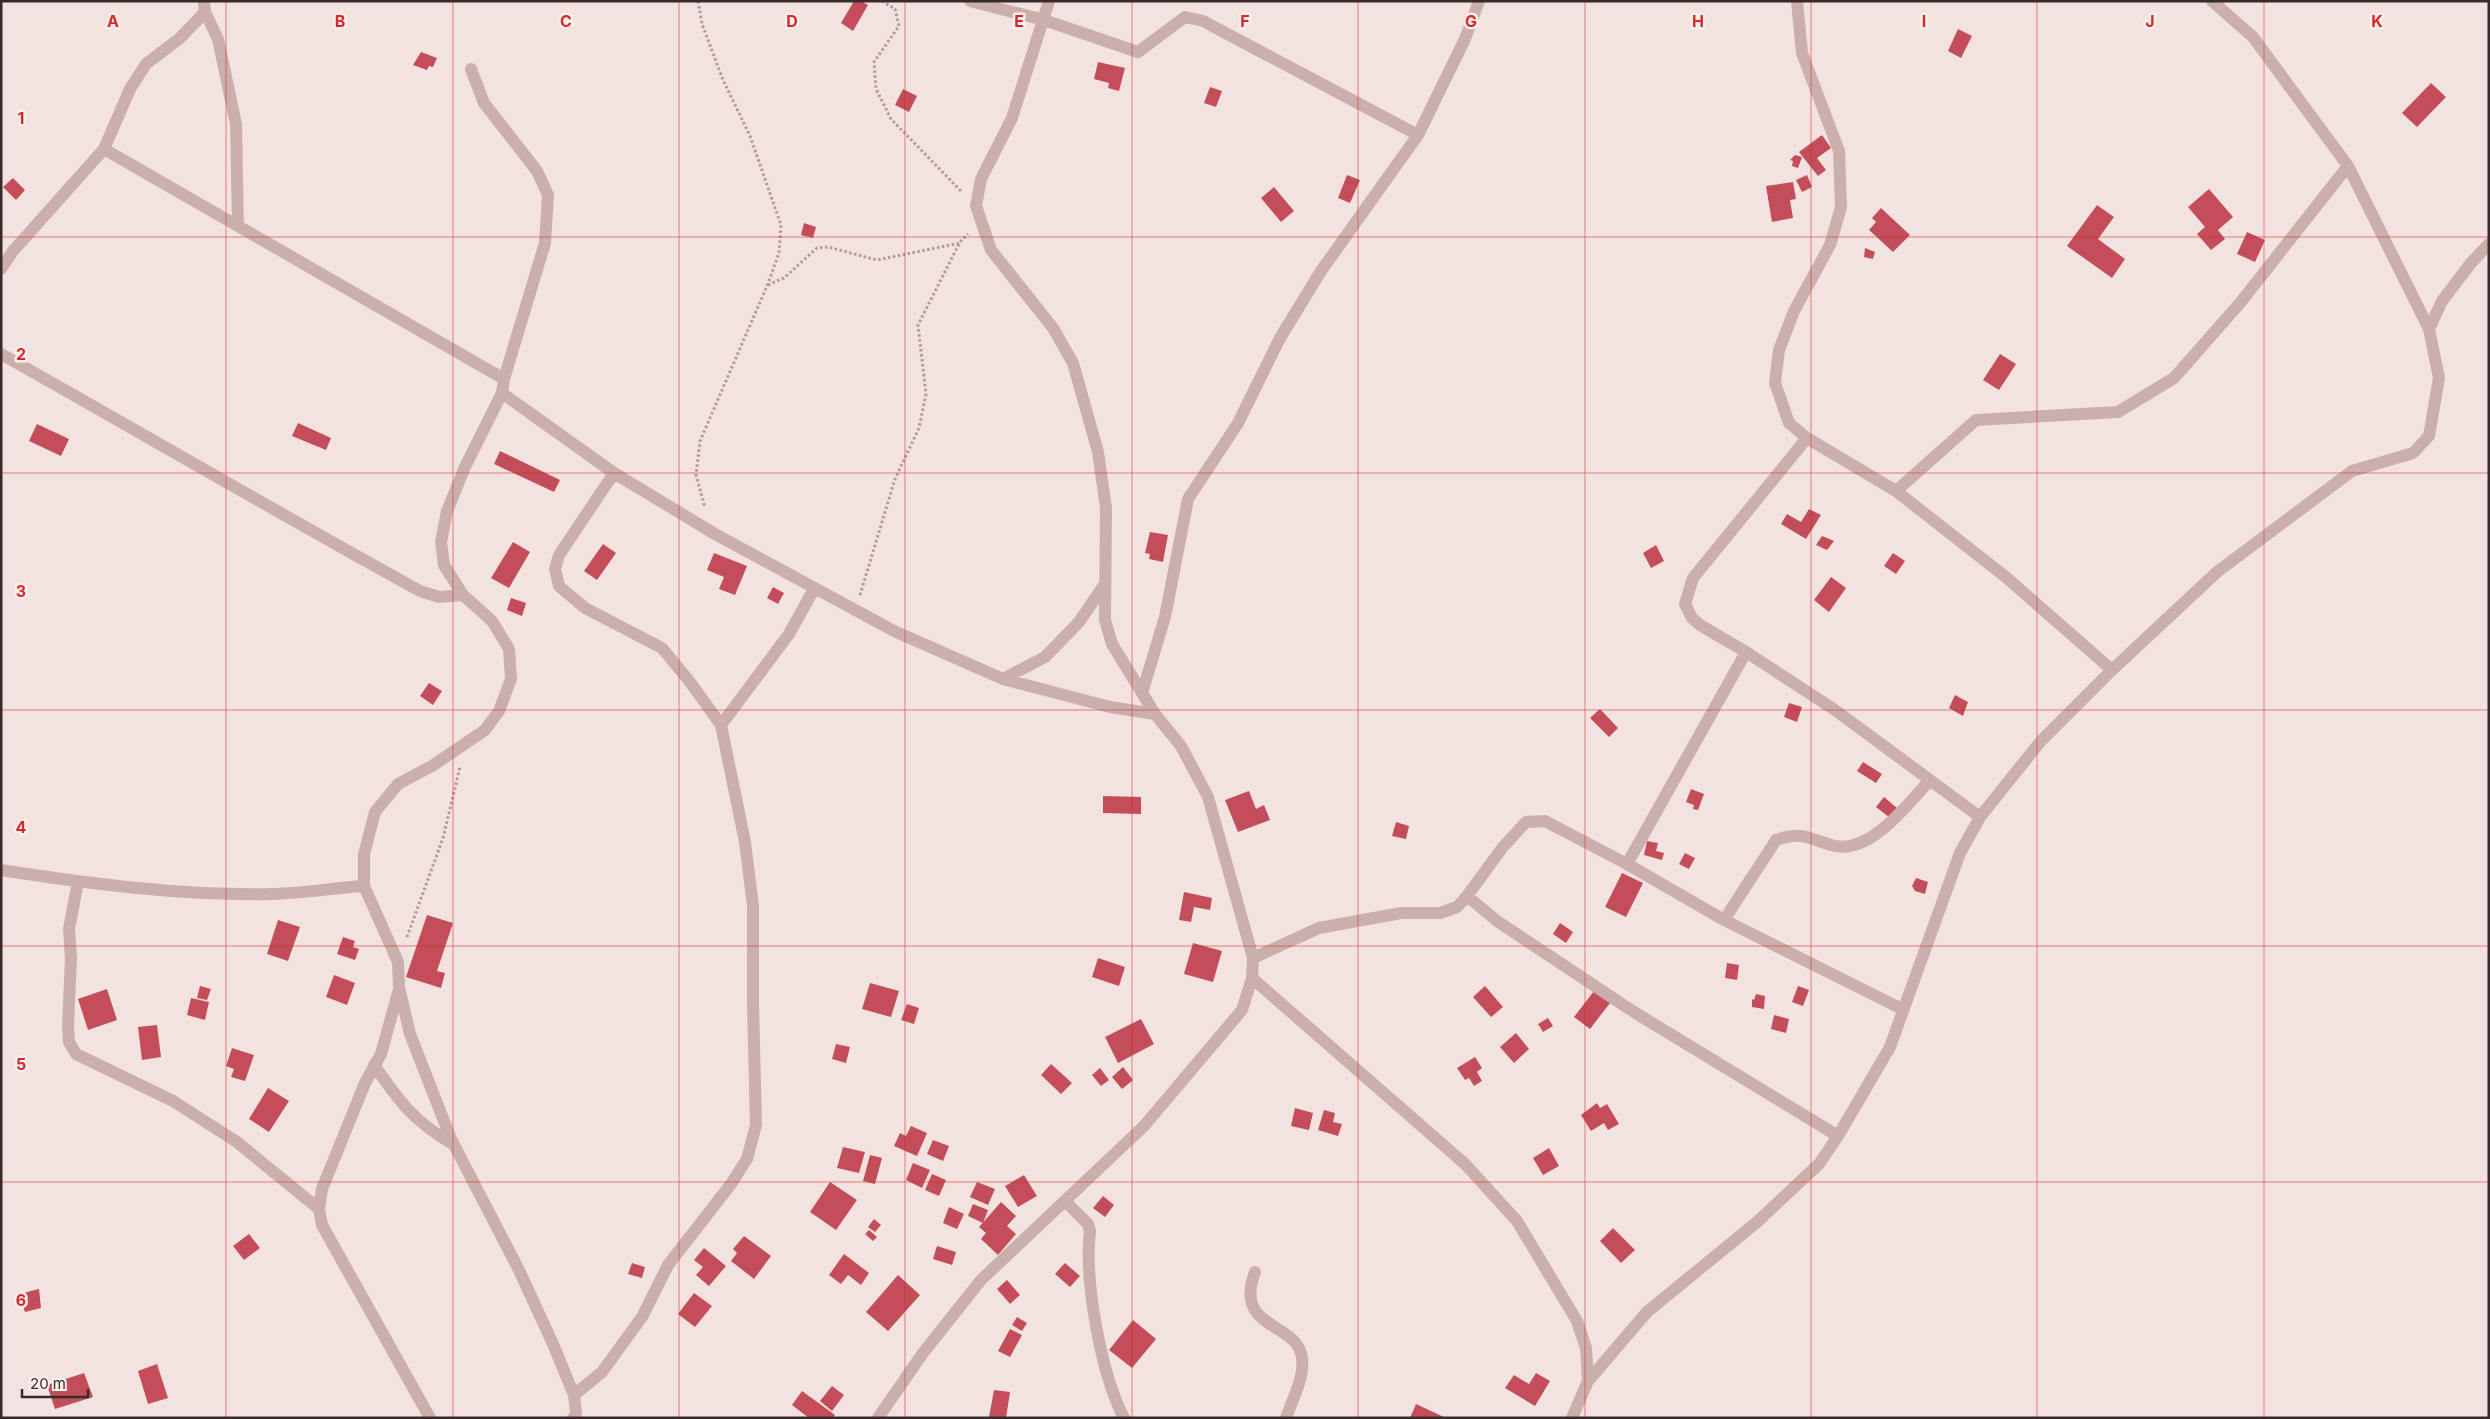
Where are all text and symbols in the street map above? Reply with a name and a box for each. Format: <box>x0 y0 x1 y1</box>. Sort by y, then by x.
text: A <box>107 11 119 31</box>
text: B <box>335 11 345 31</box>
text: C <box>560 11 572 31</box>
text: D <box>786 11 798 31</box>
text: E <box>1014 11 1024 31</box>
text: F <box>1240 11 1250 31</box>
text: G <box>1465 11 1477 31</box>
text: H <box>1692 11 1704 31</box>
text: I <box>1922 11 1926 31</box>
text: J <box>2145 11 2155 31</box>
text: K <box>2371 11 2383 31</box>
text: 1 <box>18 108 24 128</box>
text: 2 <box>16 344 26 364</box>
text: 3 <box>16 581 26 601</box>
text: 4 <box>16 817 27 837</box>
text: 5 <box>16 1054 26 1074</box>
text: 6 <box>16 1290 26 1310</box>
scale bar <box>22 1366 89 1398</box>
text: 20 m <box>30 1374 66 1393</box>

